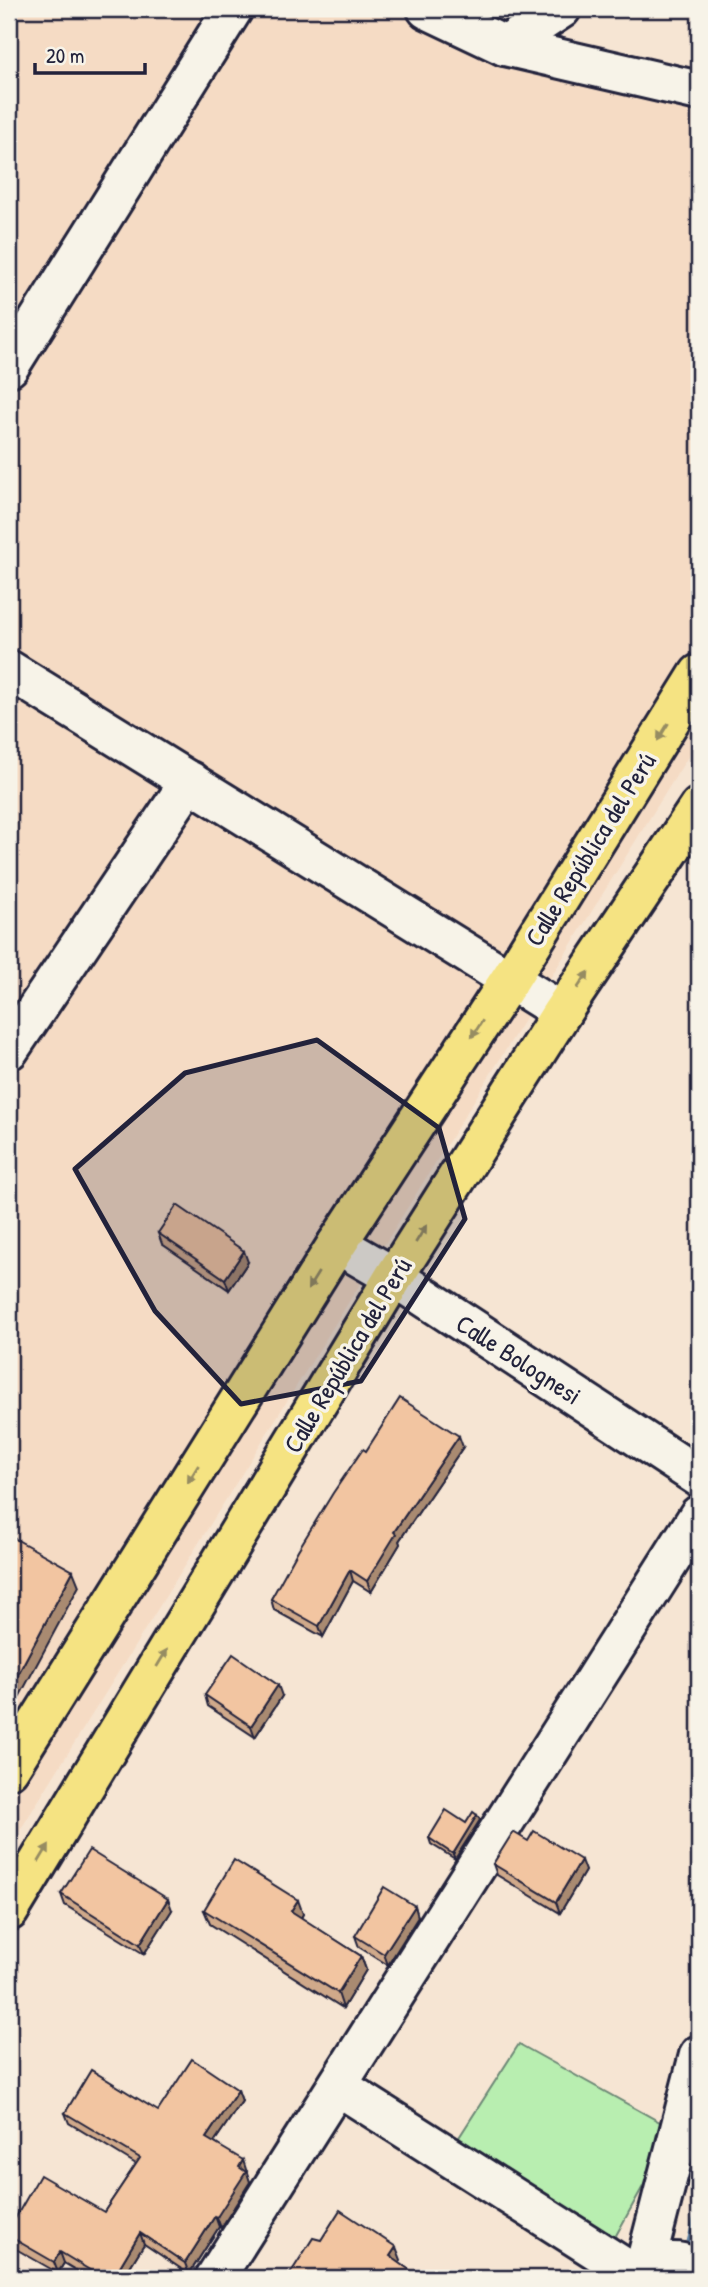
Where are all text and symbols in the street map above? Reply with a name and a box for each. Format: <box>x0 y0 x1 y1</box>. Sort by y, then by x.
scale bar <box>35 32 145 76</box>
text: 20 m <box>46 41 84 70</box>
one-way arrow <box>657 723 670 742</box>
street label: Calle República del Perú <box>516 746 664 952</box>
one-way arrow <box>576 971 590 989</box>
one-way arrow <box>470 1020 484 1038</box>
one-way arrow <box>415 1224 428 1244</box>
street label: Calle República del Perú <box>275 1251 419 1459</box>
one-way arrow <box>307 1272 320 1291</box>
street label: Calle Bolognesi <box>450 1306 588 1412</box>
one-way arrow <box>186 1465 199 1484</box>
one-way arrow <box>156 1649 169 1668</box>
one-way arrow <box>38 1843 51 1862</box>

